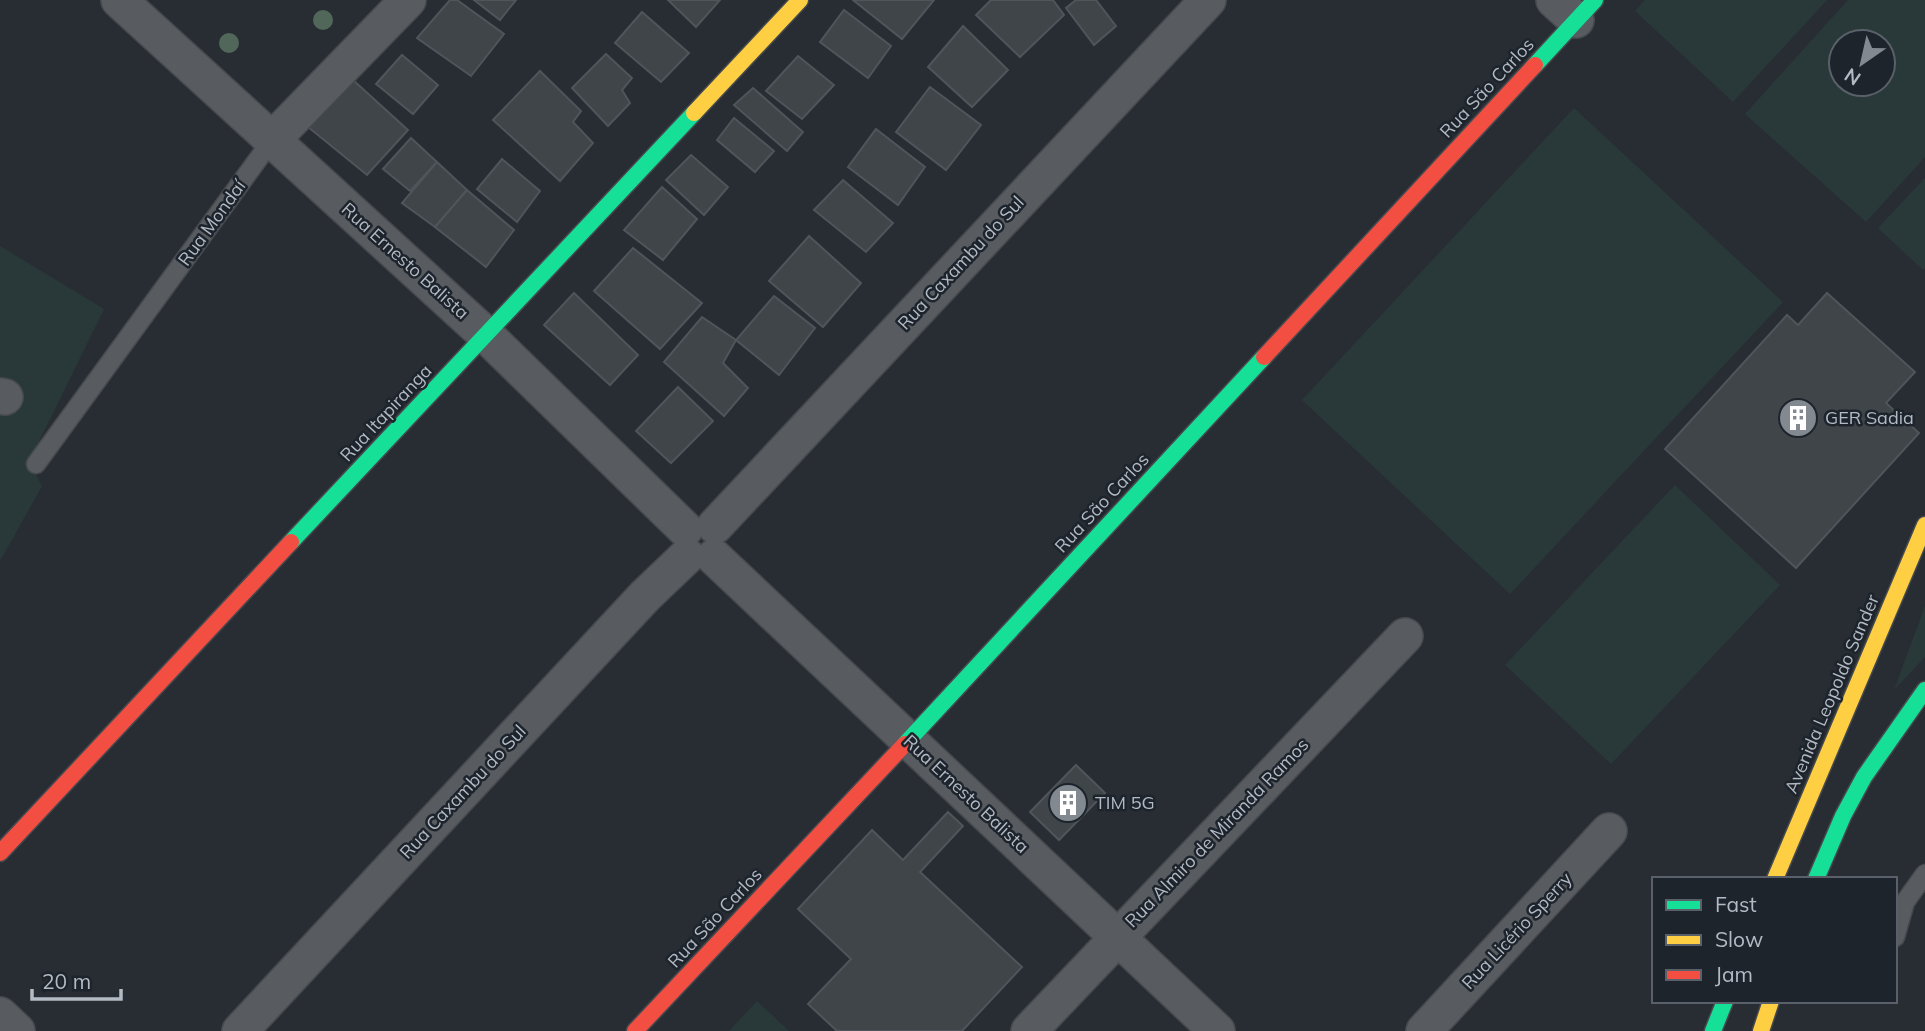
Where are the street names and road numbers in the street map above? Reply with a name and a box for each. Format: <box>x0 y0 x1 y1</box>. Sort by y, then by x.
street label: Rua São Carlos <box>1435 33 1539 142</box>
street label: Rua Mondaí <box>173 174 251 270</box>
street label: Rua Caxambu do Sul <box>893 191 1029 334</box>
street label: Rua Ernesto Balista <box>337 197 474 324</box>
street label: Rua Itapiranga <box>335 359 437 466</box>
street label: Rua São Carlos <box>1050 448 1154 557</box>
street label: Avenida Leopoldo Sander <box>1779 591 1884 797</box>
street label: Rua Caxambu do Sul <box>395 720 531 863</box>
street label: Rua Ernesto Balista <box>899 730 1034 858</box>
street label: Rua Almiro de Miranda Ramos <box>1120 733 1313 932</box>
street label: Rua São Carlos <box>663 863 767 972</box>
street label: Rua Licério Sperry <box>1456 867 1577 994</box>

